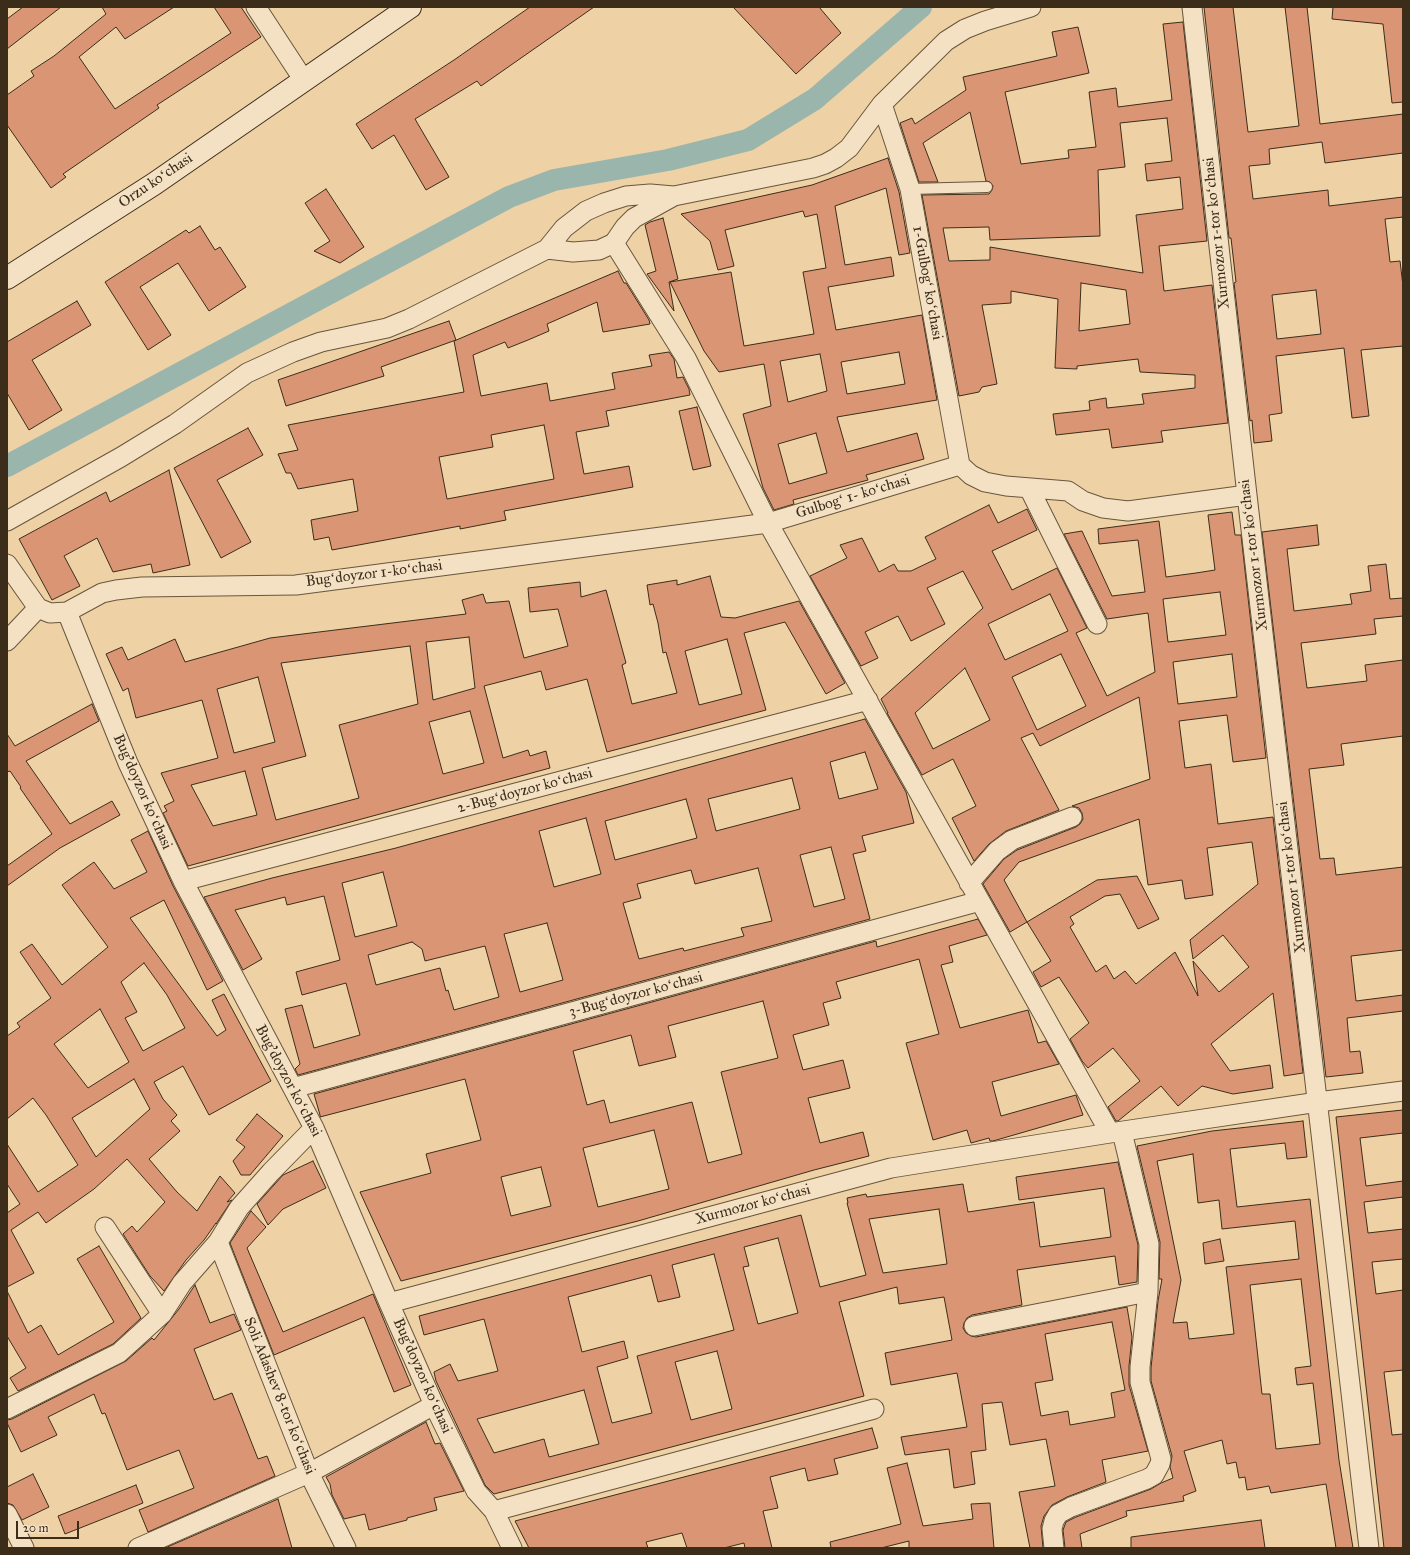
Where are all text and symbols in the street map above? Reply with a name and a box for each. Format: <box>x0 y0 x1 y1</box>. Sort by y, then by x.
street label: Orzu koʻchasi <box>116 150 196 212</box>
street label: Xurmozor 1-tor koʻchasi <box>1200 156 1234 310</box>
street label: 1-Gulbogʻ koʻchasi <box>908 225 946 341</box>
street label: Gulbogʻ 1- koʻchasi <box>794 471 912 523</box>
street label: Xurmozor 1-tor koʻchasi <box>1236 478 1272 632</box>
street label: Bugʻdoyzor 1-koʻchasi <box>305 557 443 591</box>
street label: Bug'doyzor koʻchasi <box>109 732 175 852</box>
street label: 2-Bugʻdoyzor koʻchasi <box>456 764 594 818</box>
street label: Xurmozor 1-tor koʻchasi <box>1274 800 1310 954</box>
street label: 3-Bugʻdoyzor koʻchasi <box>567 968 705 1022</box>
street label: Bug'doyzor koʻchasi <box>251 1022 325 1140</box>
street label: Xurmozor koʻchasi <box>693 1181 813 1229</box>
street label: Soli Adashev 8-tor koʻchasi <box>239 1315 319 1477</box>
street label: Bug'doyzor koʻchasi <box>389 1316 455 1436</box>
scale bar <box>18 1513 81 1539</box>
text: 20 m <box>23 1521 49 1535</box>

